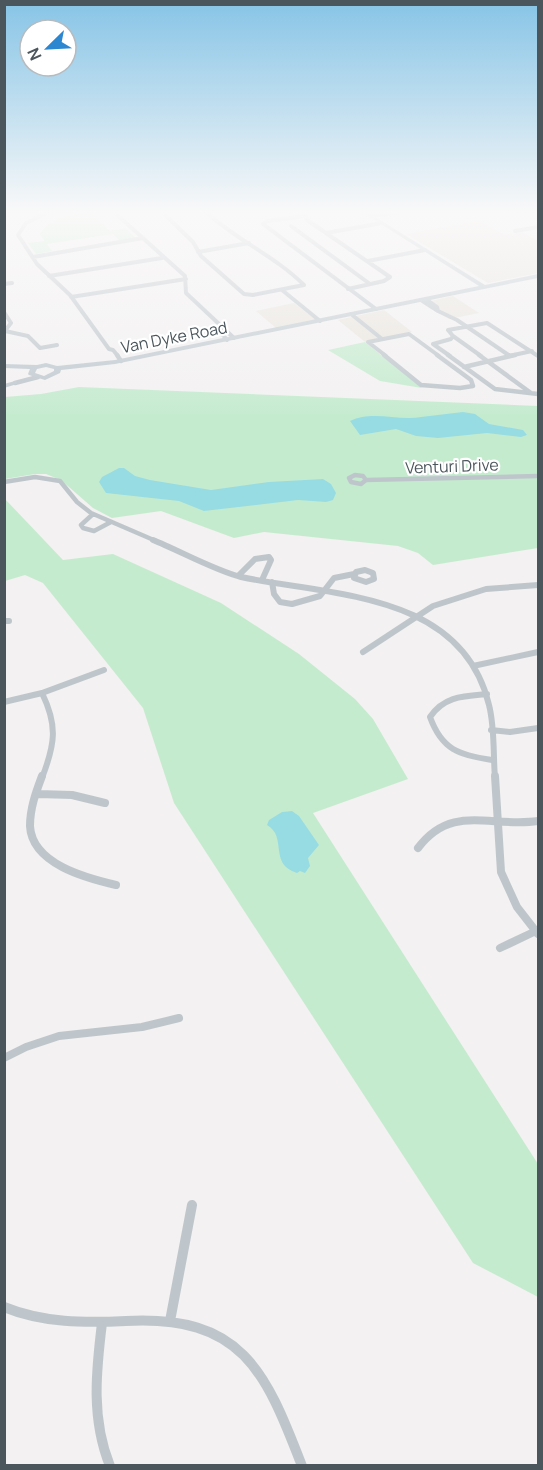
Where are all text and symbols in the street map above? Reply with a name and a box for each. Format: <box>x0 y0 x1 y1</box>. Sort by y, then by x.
north arrow <box>18 18 78 78</box>
text: N <box>22 44 47 64</box>
street label: Van Dyke Road <box>119 316 229 358</box>
street label: Venturi Drive <box>405 453 499 479</box>

